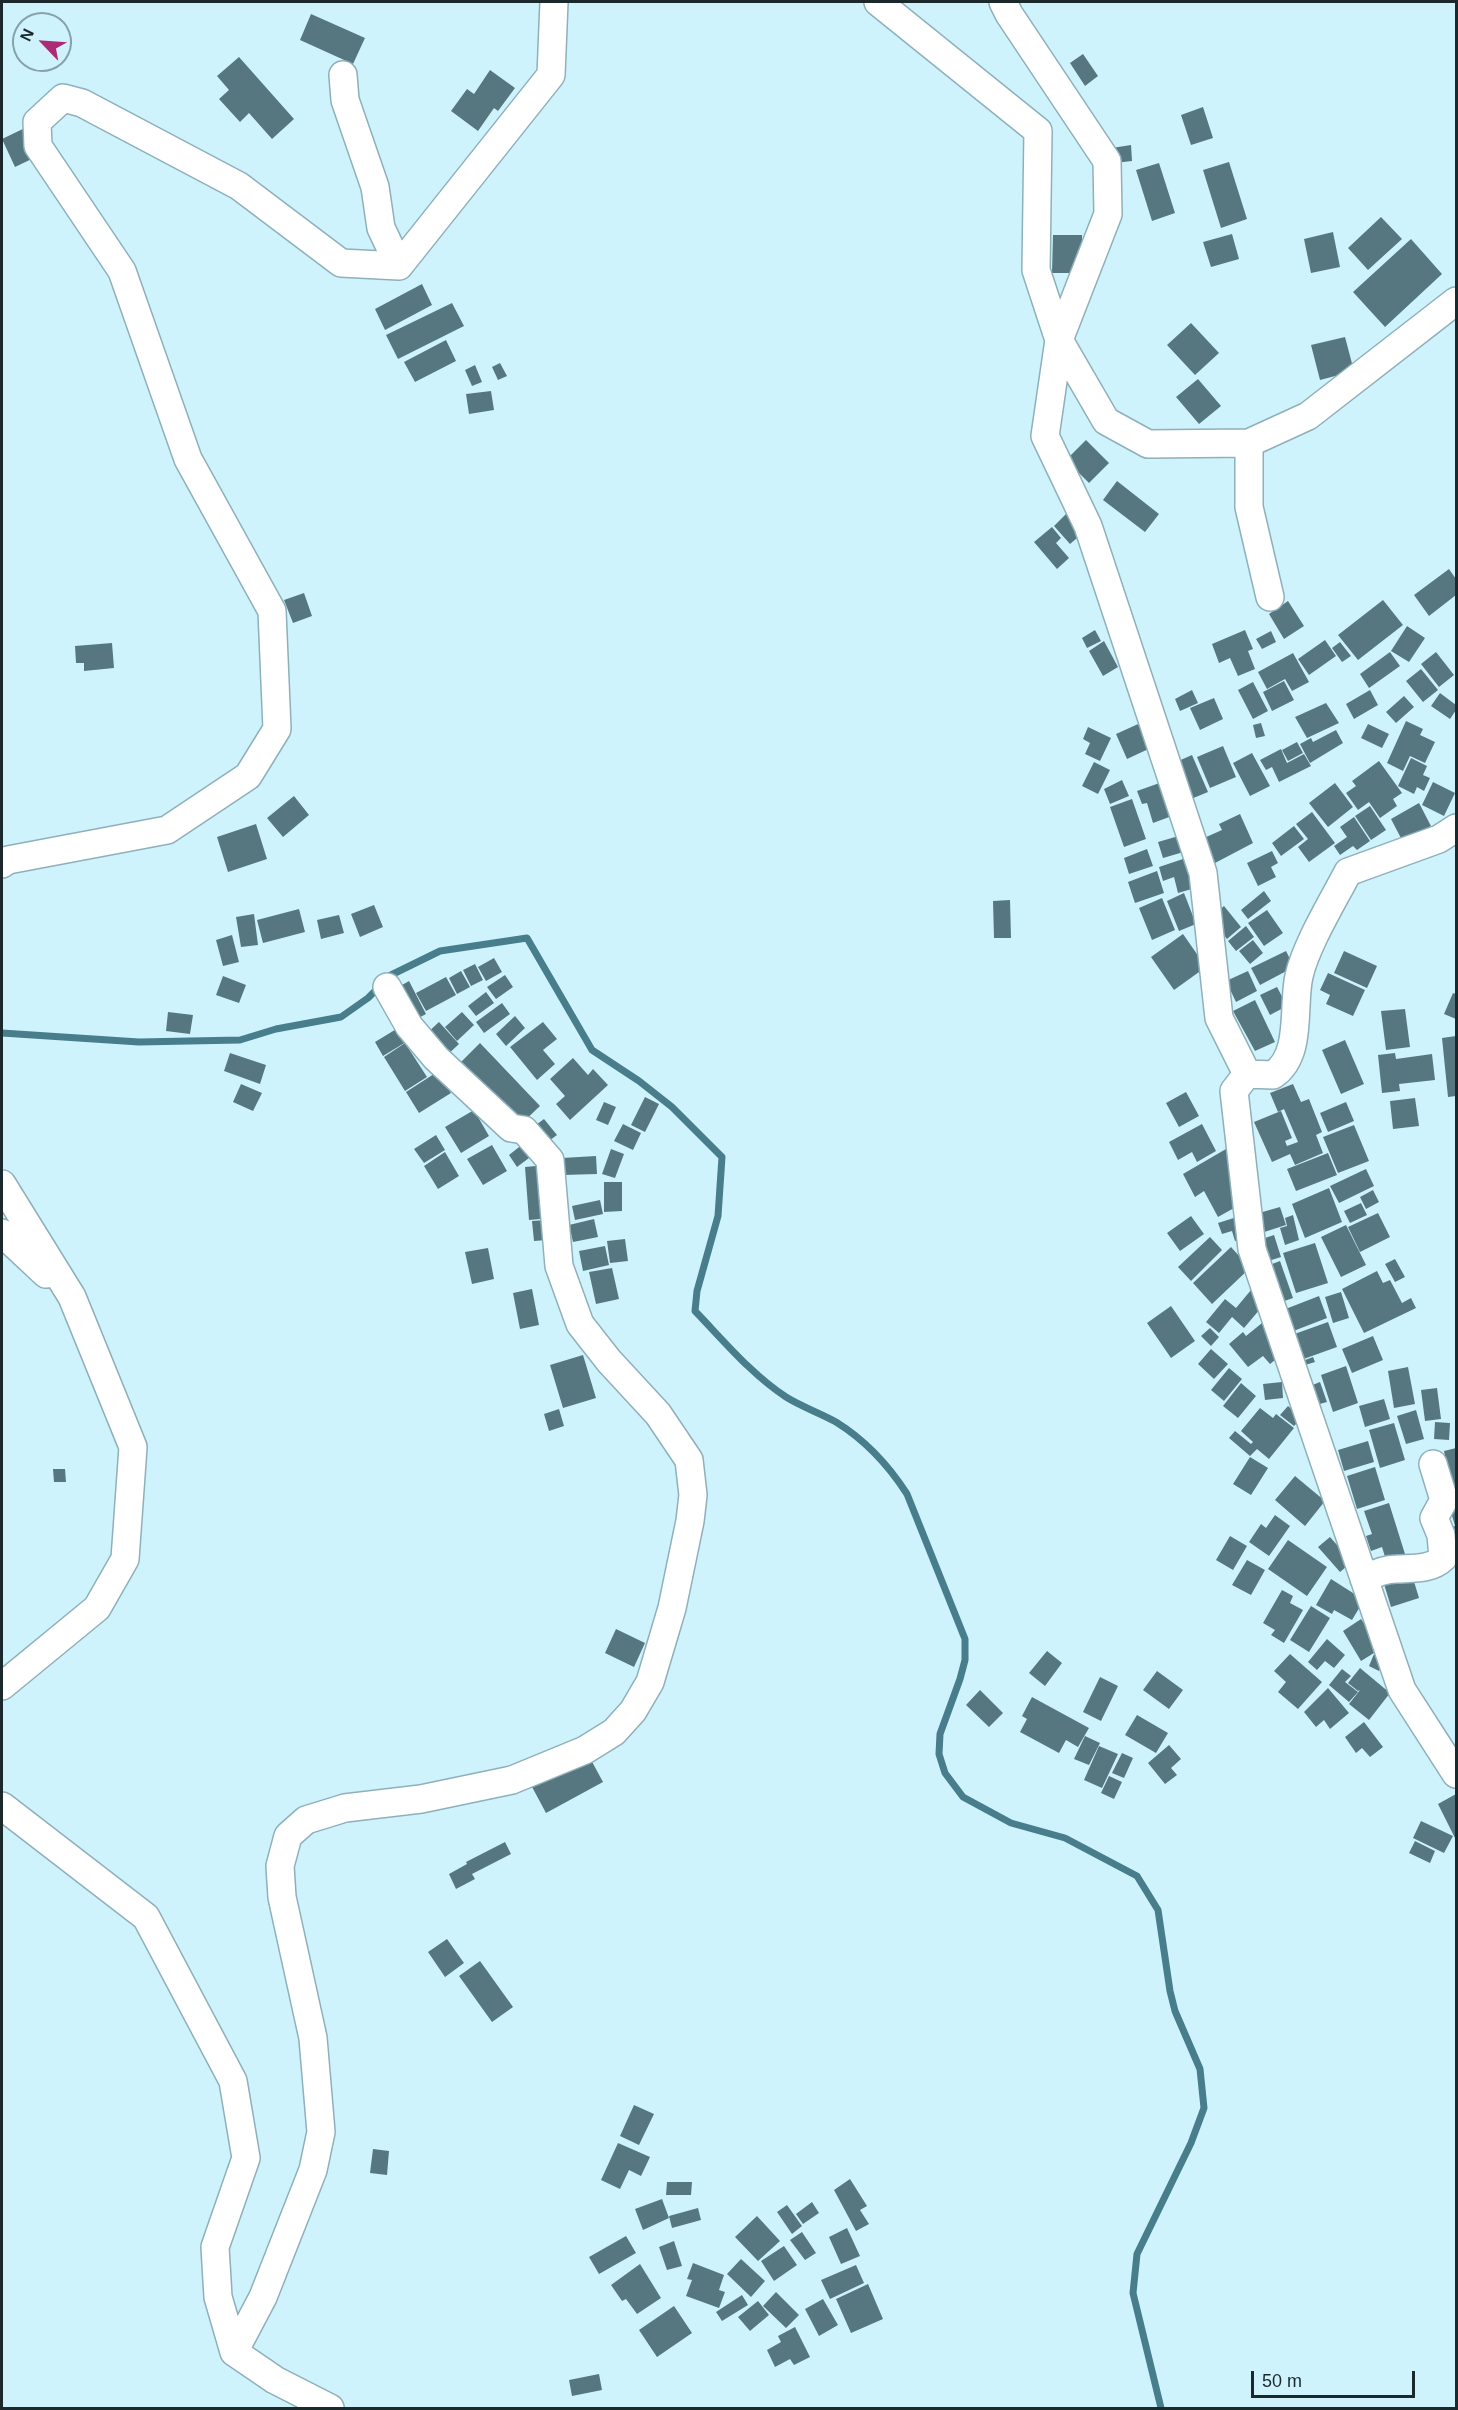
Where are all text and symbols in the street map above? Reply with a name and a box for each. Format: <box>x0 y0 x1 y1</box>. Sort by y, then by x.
north arrow <box>12 12 72 72</box>
text: N <box>17 26 37 44</box>
scale bar <box>1254 2359 1418 2397</box>
text: 50 m <box>1262 2371 1302 2391</box>

